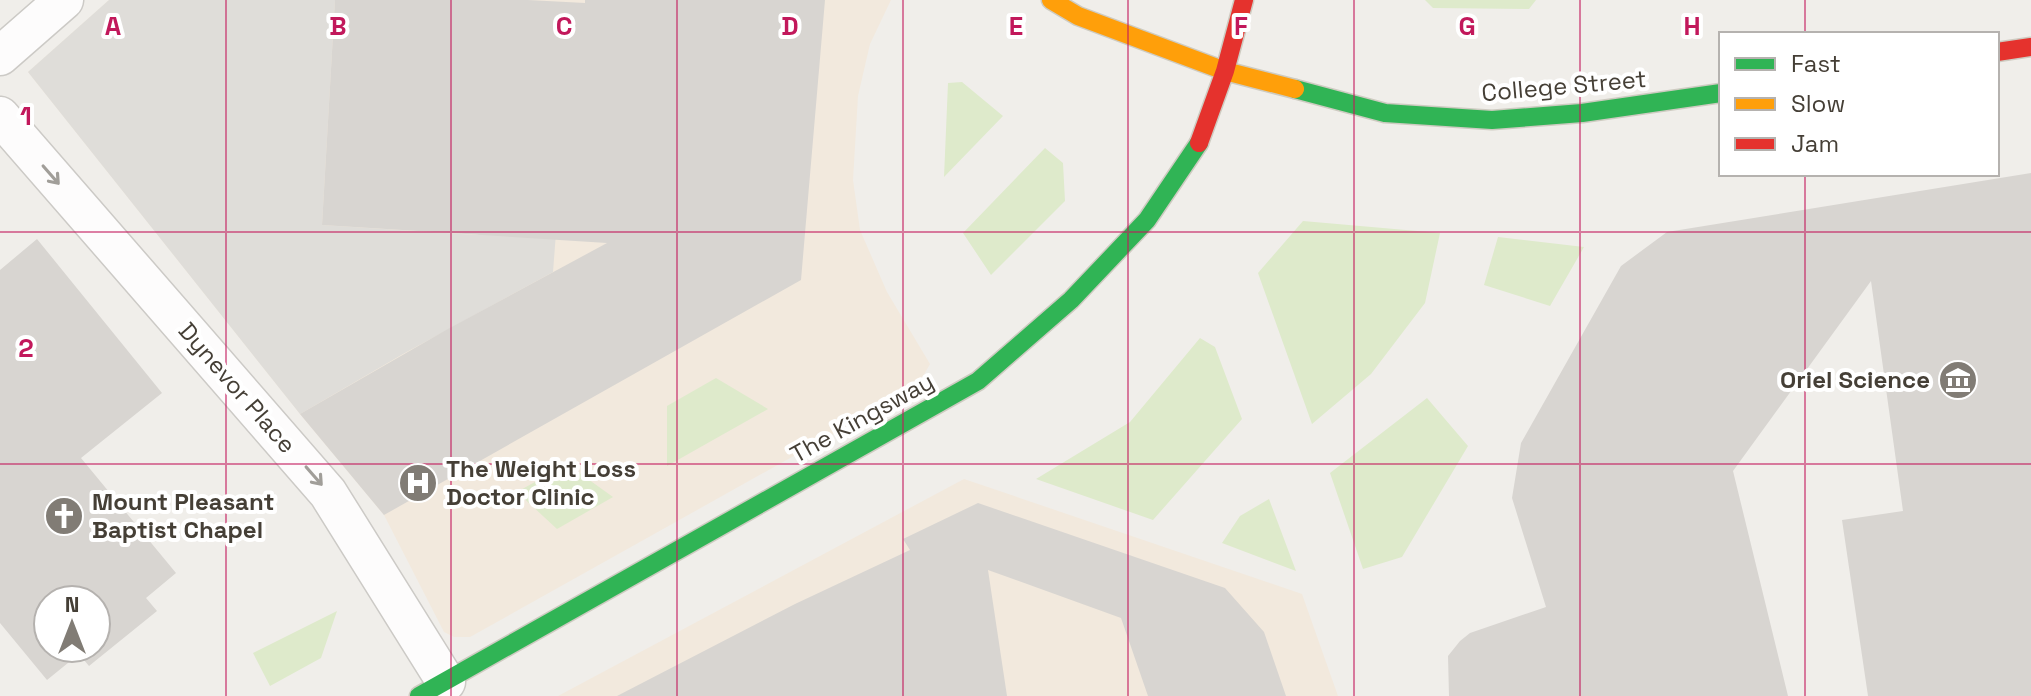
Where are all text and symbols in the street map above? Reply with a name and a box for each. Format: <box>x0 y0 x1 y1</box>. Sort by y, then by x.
text: A <box>105 9 122 43</box>
text: B <box>329 9 347 43</box>
text: C <box>556 9 572 43</box>
text: D <box>781 9 799 43</box>
text: E <box>1009 9 1023 43</box>
text: F <box>1234 9 1248 43</box>
text: G <box>1458 9 1476 43</box>
text: H <box>1683 9 1701 43</box>
legend <box>1719 32 1999 176</box>
text: Fast <box>1791 48 1841 79</box>
street label: College Street <box>1480 63 1648 108</box>
text: Slow <box>1791 88 1845 119</box>
text: 1 <box>20 99 32 133</box>
text: Jam <box>1791 128 1839 159</box>
one-way arrow <box>42 164 60 184</box>
street label: Dynevor Place <box>172 316 303 460</box>
text: 2 <box>18 331 34 365</box>
museum icon: Oriel Science <box>1937 359 1979 401</box>
place label: Oriel Science <box>1780 364 1930 395</box>
street label: The Kingsway <box>784 365 939 470</box>
place label: The Weight Loss Doctor Clinic <box>446 453 636 512</box>
hospital icon: The Weight Loss Doctor Clinic <box>397 462 439 504</box>
one-way arrow <box>305 466 323 486</box>
place label: Mount Pleasant Baptist Chapel <box>92 486 274 545</box>
church icon: Mount Pleasant Baptist Chapel <box>43 495 85 537</box>
north arrow <box>32 584 112 664</box>
text: N <box>65 590 79 618</box>

